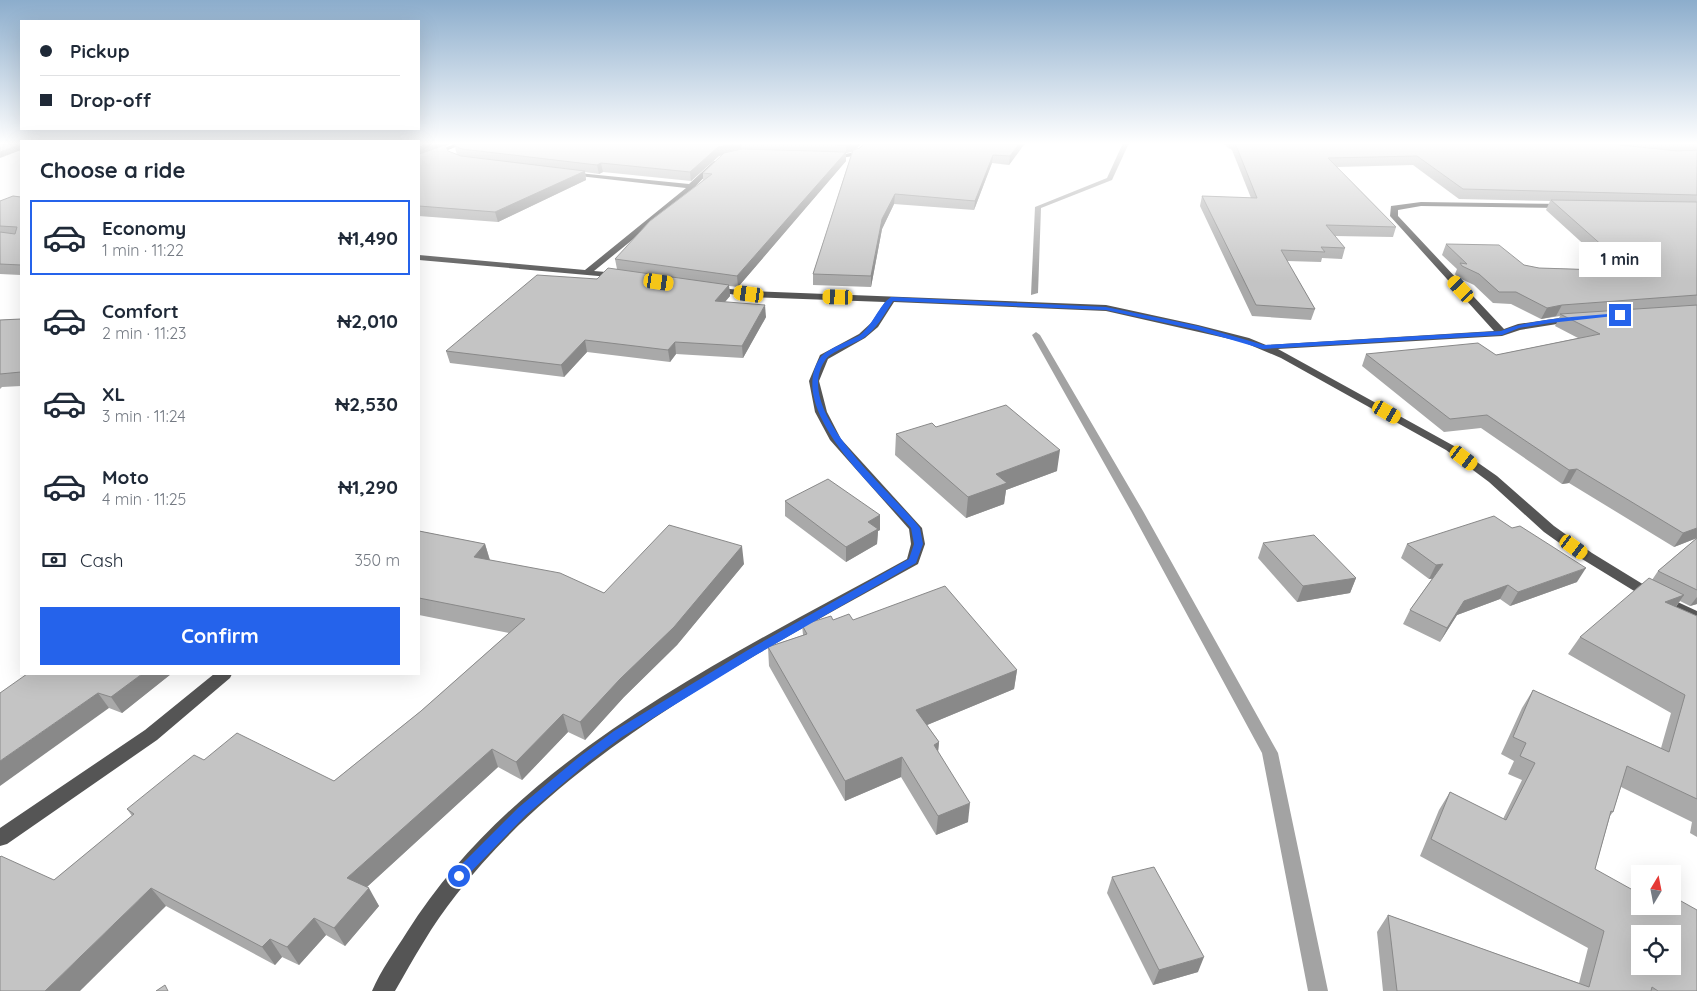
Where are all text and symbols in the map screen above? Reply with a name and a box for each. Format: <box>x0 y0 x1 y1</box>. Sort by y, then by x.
text: Pickup <box>70 39 130 63</box>
text: Drop-off <box>70 88 151 112</box>
text: Choose a ride <box>40 156 185 184</box>
icon: car <box>42 215 87 260</box>
text: Economy <box>102 216 186 240</box>
text: ₦1,490 <box>338 226 398 250</box>
text: 1 min · 11:22 <box>102 240 184 260</box>
callout: 1 min <box>1579 242 1661 278</box>
text: 1 min <box>1601 249 1639 269</box>
car <box>643 272 674 292</box>
car <box>1445 273 1476 305</box>
car <box>733 284 764 304</box>
car <box>822 289 853 305</box>
icon: car <box>42 298 87 343</box>
text: Comfort <box>102 299 179 323</box>
route end <box>1609 304 1631 326</box>
text: ₦2,010 <box>337 309 398 333</box>
text: 2 min · 11:23 <box>102 323 186 343</box>
icon: car <box>42 381 87 426</box>
text: XL <box>102 382 125 406</box>
text: ₦2,530 <box>335 392 398 416</box>
car <box>1370 398 1403 426</box>
text: 3 min · 11:24 <box>102 406 186 426</box>
car <box>1447 443 1480 473</box>
icon: car <box>42 464 87 509</box>
text: Moto <box>102 465 149 489</box>
text: ₦1,290 <box>338 475 398 499</box>
text: 4 min · 11:25 <box>102 489 186 509</box>
car <box>1557 532 1590 562</box>
icon: cash <box>40 546 68 574</box>
text: Cash <box>80 548 124 572</box>
text: 350 m <box>354 550 400 570</box>
button: Confirm <box>40 607 400 665</box>
route start <box>448 865 470 887</box>
north arrow <box>1631 865 1681 915</box>
map controls <box>1631 865 1681 975</box>
button: locate <box>1631 925 1681 975</box>

